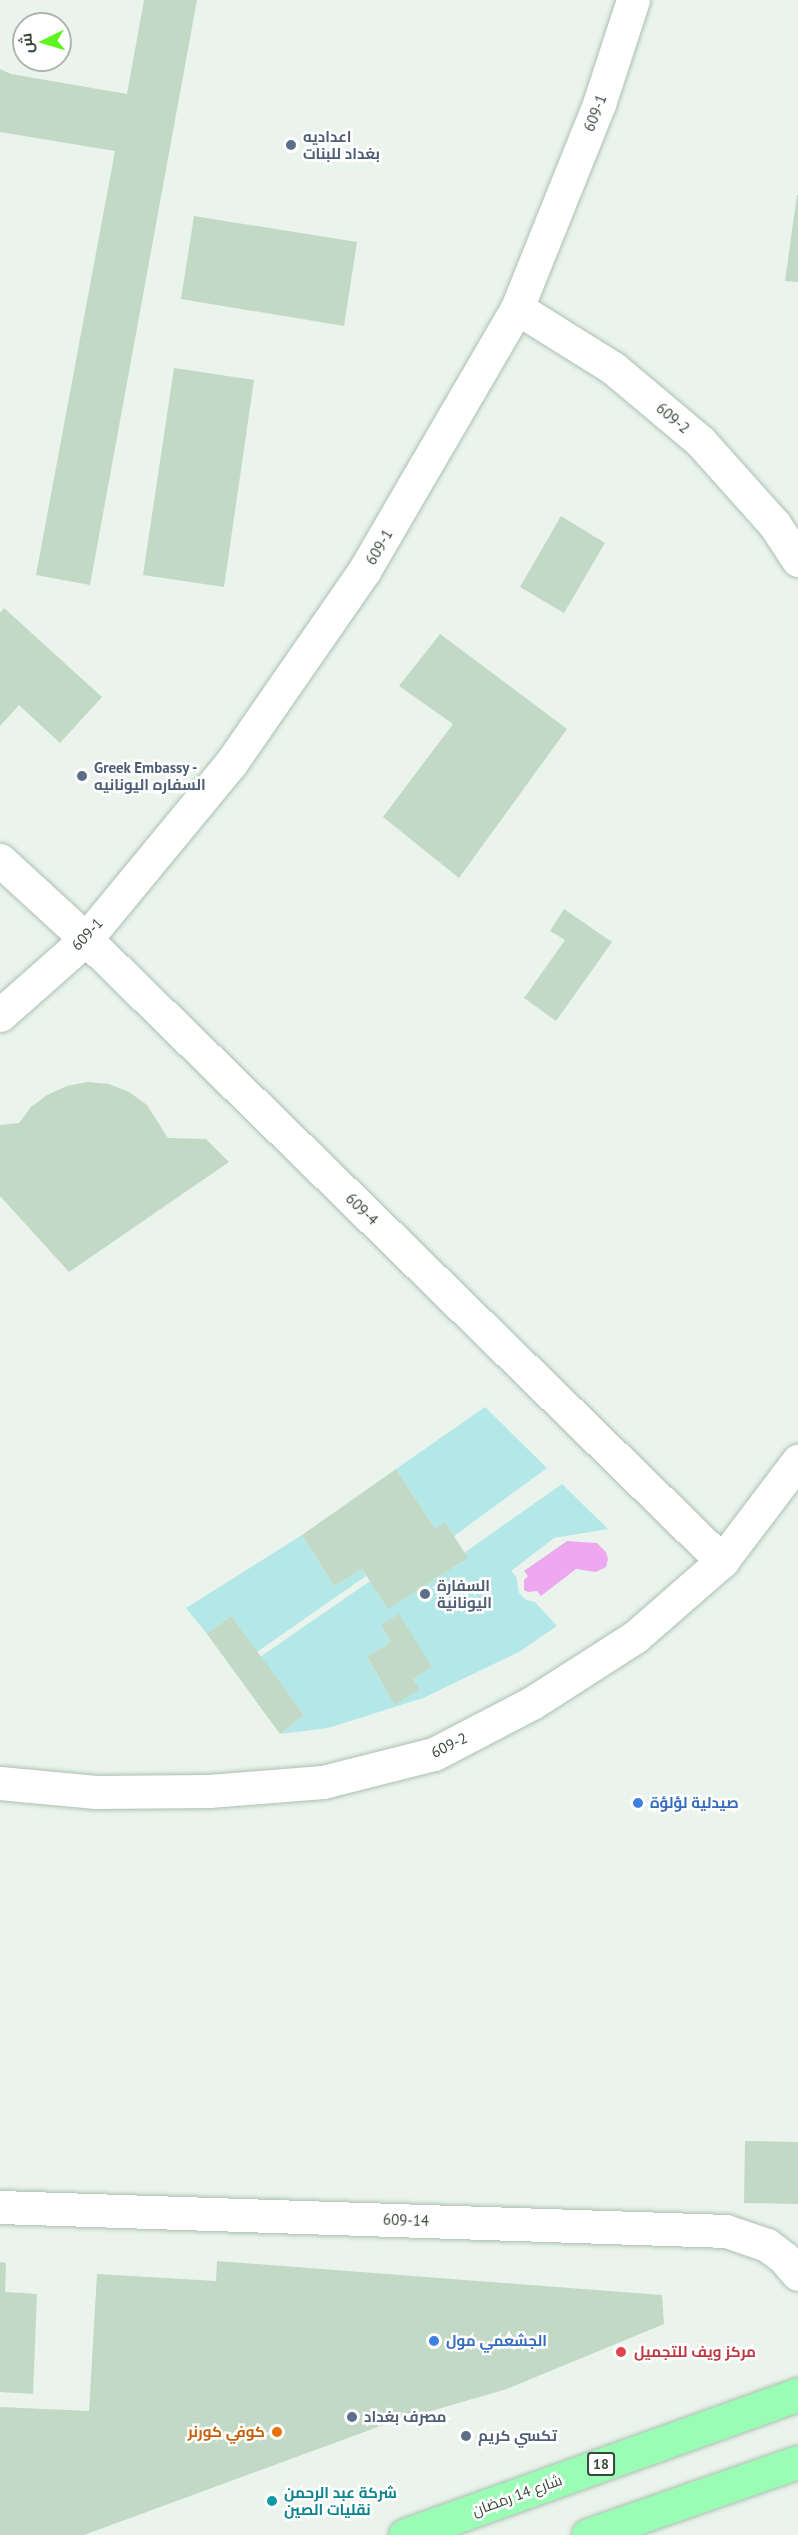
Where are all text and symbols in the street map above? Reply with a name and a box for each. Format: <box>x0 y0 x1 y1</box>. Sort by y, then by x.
north arrow <box>12 12 72 72</box>
text: ش <box>15 32 37 54</box>
street label: 609-1 <box>580 92 610 134</box>
place label: اعداديه بغداد للبنات <box>303 127 380 162</box>
marker: اعداديه بغداد للبنات <box>284 138 298 152</box>
street label: 609-2 <box>653 399 693 437</box>
street label: 609-1 <box>362 526 396 568</box>
place label: Greek Embassy - السفاره اليونانيه <box>94 758 206 793</box>
marker: Greek Embassy - السفاره اليونانيه <box>75 769 89 783</box>
street label: 609-1 <box>67 914 107 954</box>
street label: 609-4 <box>342 1189 382 1229</box>
place label: السفارة اليونانية <box>437 1576 492 1611</box>
marker: السفارة اليونانية <box>418 1587 432 1601</box>
street label: 609-2 <box>428 1729 470 1761</box>
place label: صيدلية لؤلؤة <box>650 1794 739 1812</box>
marker: صيدلية لؤلؤة <box>631 1796 645 1810</box>
street label: 609-14 <box>383 2210 429 2230</box>
place label: الجشعمي مول <box>446 2332 547 2350</box>
marker: الجشعمي مول <box>427 2334 441 2348</box>
marker: مركز ويف للتجميل <box>612 2343 630 2361</box>
place label: مركز ويف للتجميل <box>634 2343 756 2361</box>
place label: مصرف بغداد <box>364 2408 446 2426</box>
marker: مصرف بغداد <box>345 2410 359 2424</box>
place label: كوفي كورنر <box>188 2423 265 2441</box>
marker: كوفي كورنر <box>270 2425 284 2439</box>
place label: تكسي كريم <box>478 2427 557 2445</box>
marker: تكسي كريم <box>459 2429 473 2443</box>
road number: 18 <box>586 2453 616 2475</box>
street label: شارع 14 رمضان <box>470 2470 564 2520</box>
place label: شركة عبد الرحمن نقليات الصين <box>284 2483 397 2518</box>
marker: شركة عبد الرحمن نقليات الصين <box>265 2494 279 2508</box>

